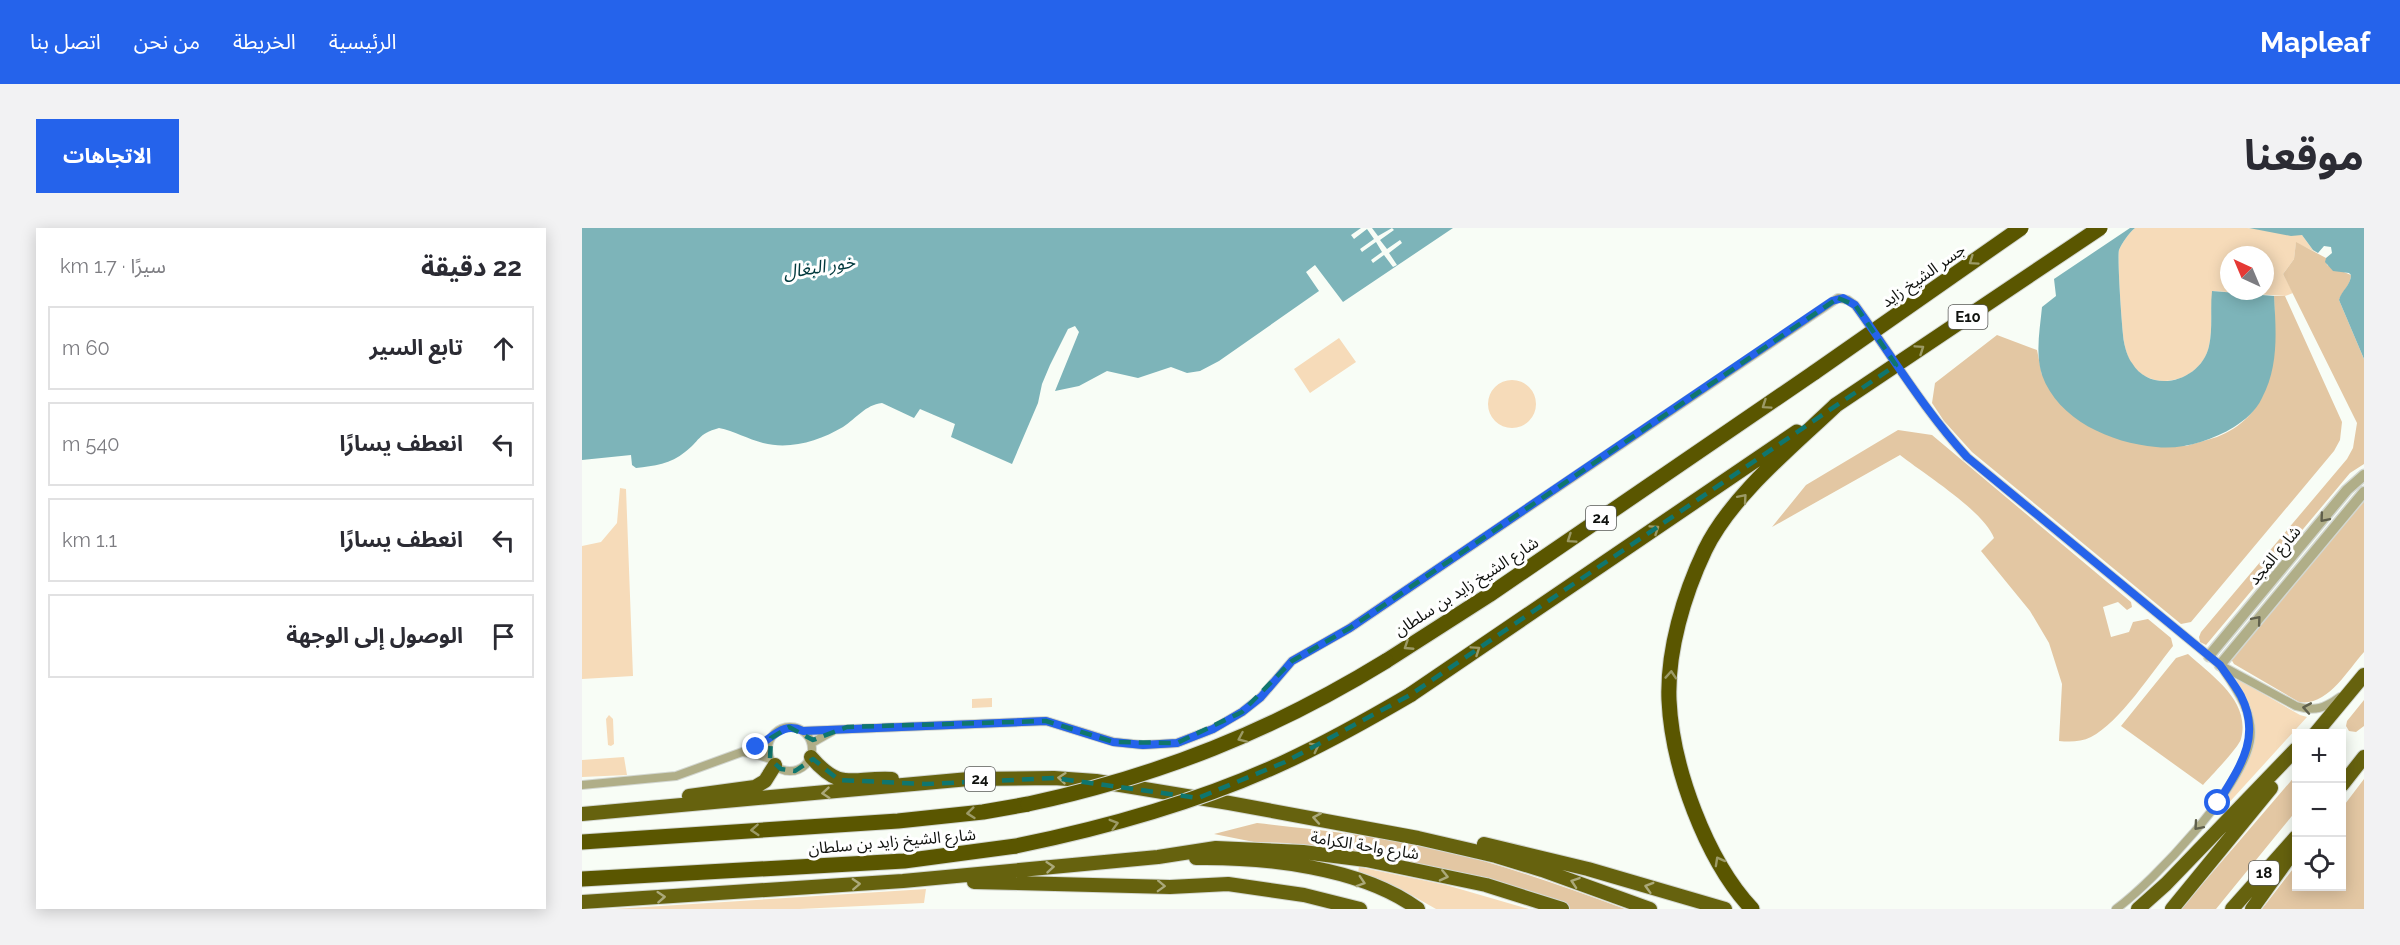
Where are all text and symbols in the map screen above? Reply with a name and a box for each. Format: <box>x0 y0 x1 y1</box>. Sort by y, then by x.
text: Mapleaf <box>2260 26 2370 59</box>
text: اتصل بنا <box>30 29 101 54</box>
text: من نحن <box>134 29 200 54</box>
text: الخريطة <box>233 29 296 54</box>
text: الرئيسية <box>329 29 396 54</box>
button: الاتجاهات <box>36 119 179 193</box>
text: موقعنا <box>2244 131 2364 180</box>
street label: جسر الشيخ زايد <box>1878 240 1971 314</box>
north arrow <box>2220 246 2274 300</box>
water label: خور البغال <box>781 250 857 284</box>
text: 22 دقيقة <box>421 252 522 282</box>
text: سيرًا · 1.7 km <box>60 254 166 278</box>
one-way arrow <box>1969 254 1980 265</box>
road number: E10 <box>1948 305 1988 329</box>
icon: ahead <box>487 332 520 365</box>
text: تابع السير <box>369 334 463 360</box>
text: 60 m <box>62 336 110 360</box>
one-way arrow <box>1913 345 1924 356</box>
one-way arrow <box>1762 398 1773 409</box>
icon: left <box>487 428 520 461</box>
text: انعطف يسارًا <box>340 430 463 456</box>
text: 540 m <box>62 432 120 456</box>
one-way arrow <box>1736 494 1747 505</box>
road number: 24 <box>1586 506 1616 530</box>
one-way arrow <box>2320 511 2331 522</box>
street label: شارع المَجد <box>2244 522 2307 591</box>
icon: left <box>487 524 520 557</box>
one-way arrow <box>1648 525 1659 536</box>
text: انعطف يسارًا <box>340 526 463 552</box>
text: 1.1 km <box>62 528 117 552</box>
one-way arrow <box>1566 531 1577 542</box>
street label: شارع الشيخ زايد بن سلطان <box>1391 533 1544 643</box>
one-way arrow <box>2250 616 2261 627</box>
icon: arrive <box>487 620 520 653</box>
text: الوصول إلى الوجهة <box>286 622 463 648</box>
one-way arrow <box>1404 639 1414 651</box>
one-way arrow <box>1470 646 1480 658</box>
one-way arrow <box>1664 671 1677 680</box>
one-way arrow <box>2302 702 2312 715</box>
map controls <box>2292 729 2346 891</box>
button: + <box>2292 729 2346 783</box>
one-way arrow <box>1237 730 1248 742</box>
route end <box>742 733 768 759</box>
one-way arrow <box>1309 743 1320 755</box>
road number: 24 <box>965 767 995 791</box>
one-way arrow <box>1058 772 1067 785</box>
button: − <box>2292 783 2346 837</box>
one-way arrow <box>821 786 830 799</box>
route start <box>2204 789 2230 815</box>
one-way arrow <box>966 806 975 819</box>
one-way arrow <box>1312 812 1322 825</box>
one-way arrow <box>1108 819 1118 832</box>
one-way arrow <box>2194 820 2205 830</box>
one-way arrow <box>751 824 760 837</box>
street label: شارع الشيخ زايد بن سلطان <box>807 825 977 861</box>
street label: شارع واحة الكرامة <box>1309 828 1420 866</box>
button: locate <box>2292 837 2346 891</box>
one-way arrow <box>1715 857 1726 867</box>
one-way arrow <box>1046 861 1055 874</box>
road number: 18 <box>2249 861 2279 885</box>
one-way arrow <box>1439 869 1449 882</box>
one-way arrow <box>1355 874 1366 887</box>
one-way arrow <box>1570 876 1581 889</box>
one-way arrow <box>851 877 860 890</box>
one-way arrow <box>1157 880 1166 893</box>
one-way arrow <box>1644 882 1655 894</box>
one-way arrow <box>657 891 666 904</box>

